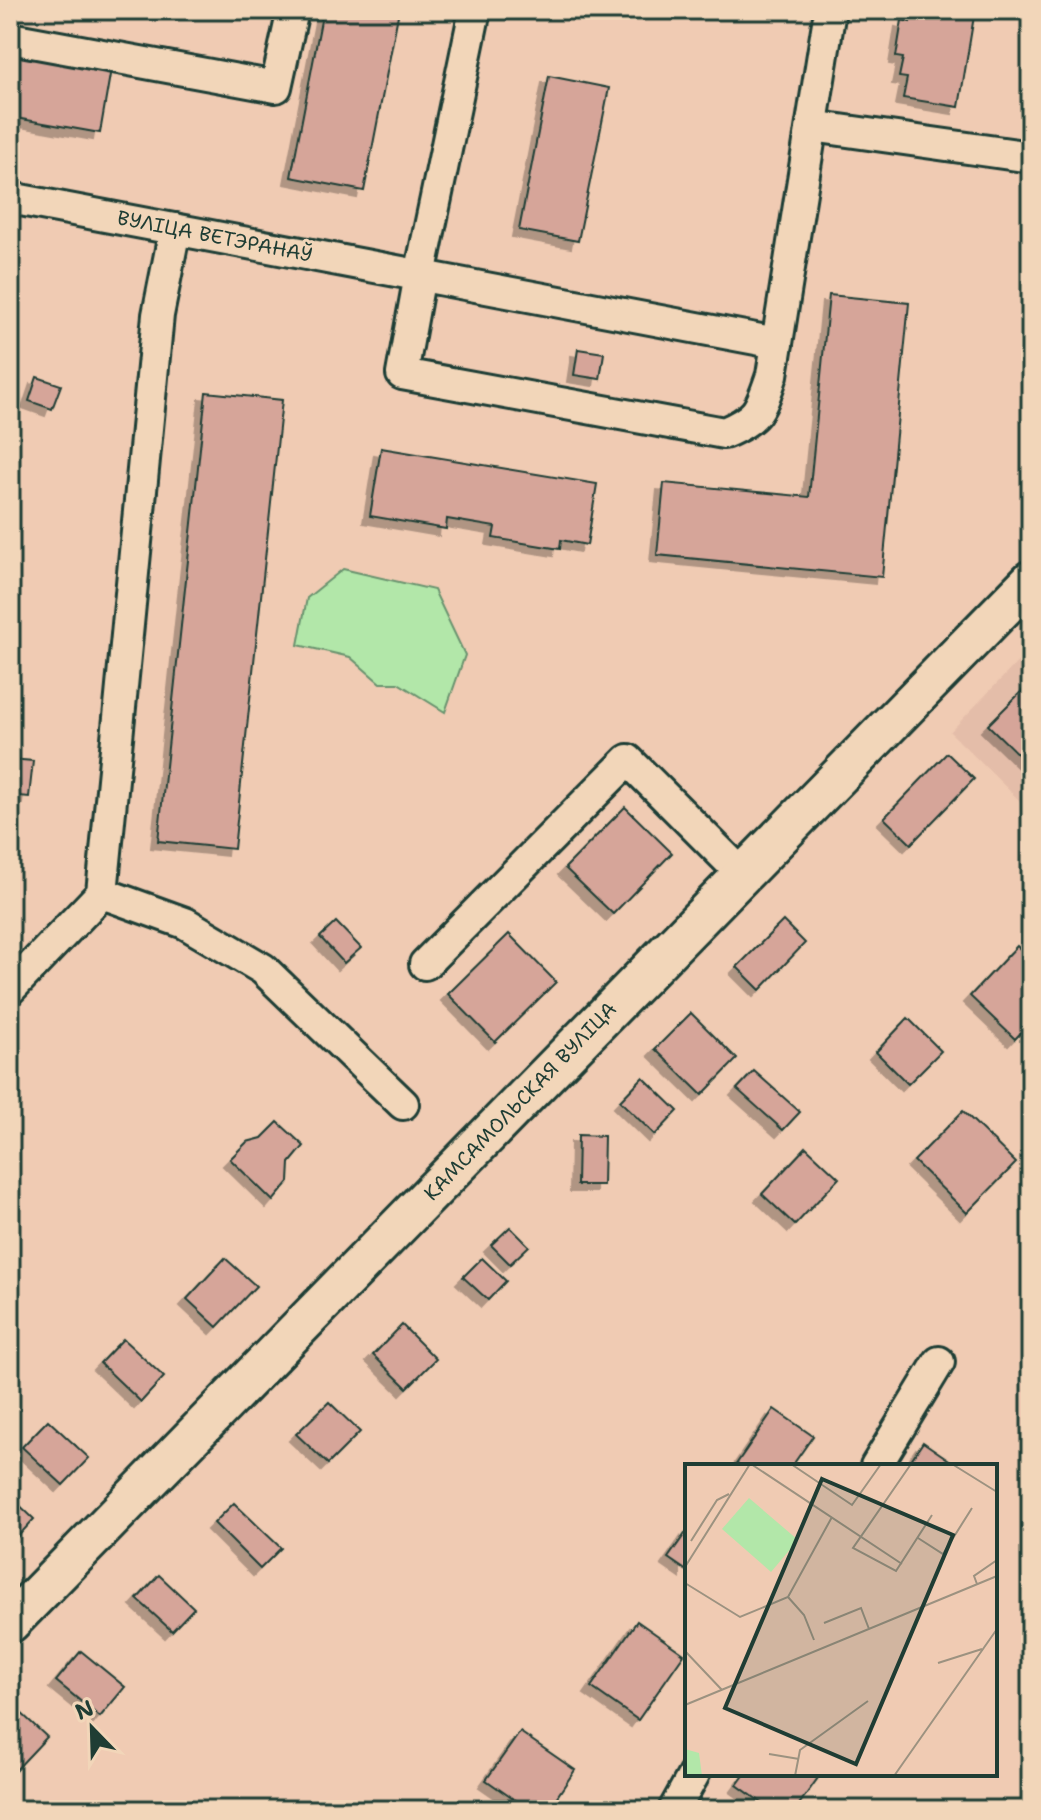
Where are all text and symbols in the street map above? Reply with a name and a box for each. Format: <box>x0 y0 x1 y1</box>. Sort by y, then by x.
street label: ВУЛІЦА ВЕТЭРАНАЎ <box>115 204 315 268</box>
street label: КАМСАМОЛЬСКАЯ ВУЛІЦА <box>418 996 622 1206</box>
inset map <box>685 1464 997 1776</box>
north arrow <box>52 1688 132 1768</box>
text: N <box>71 1693 98 1727</box>

